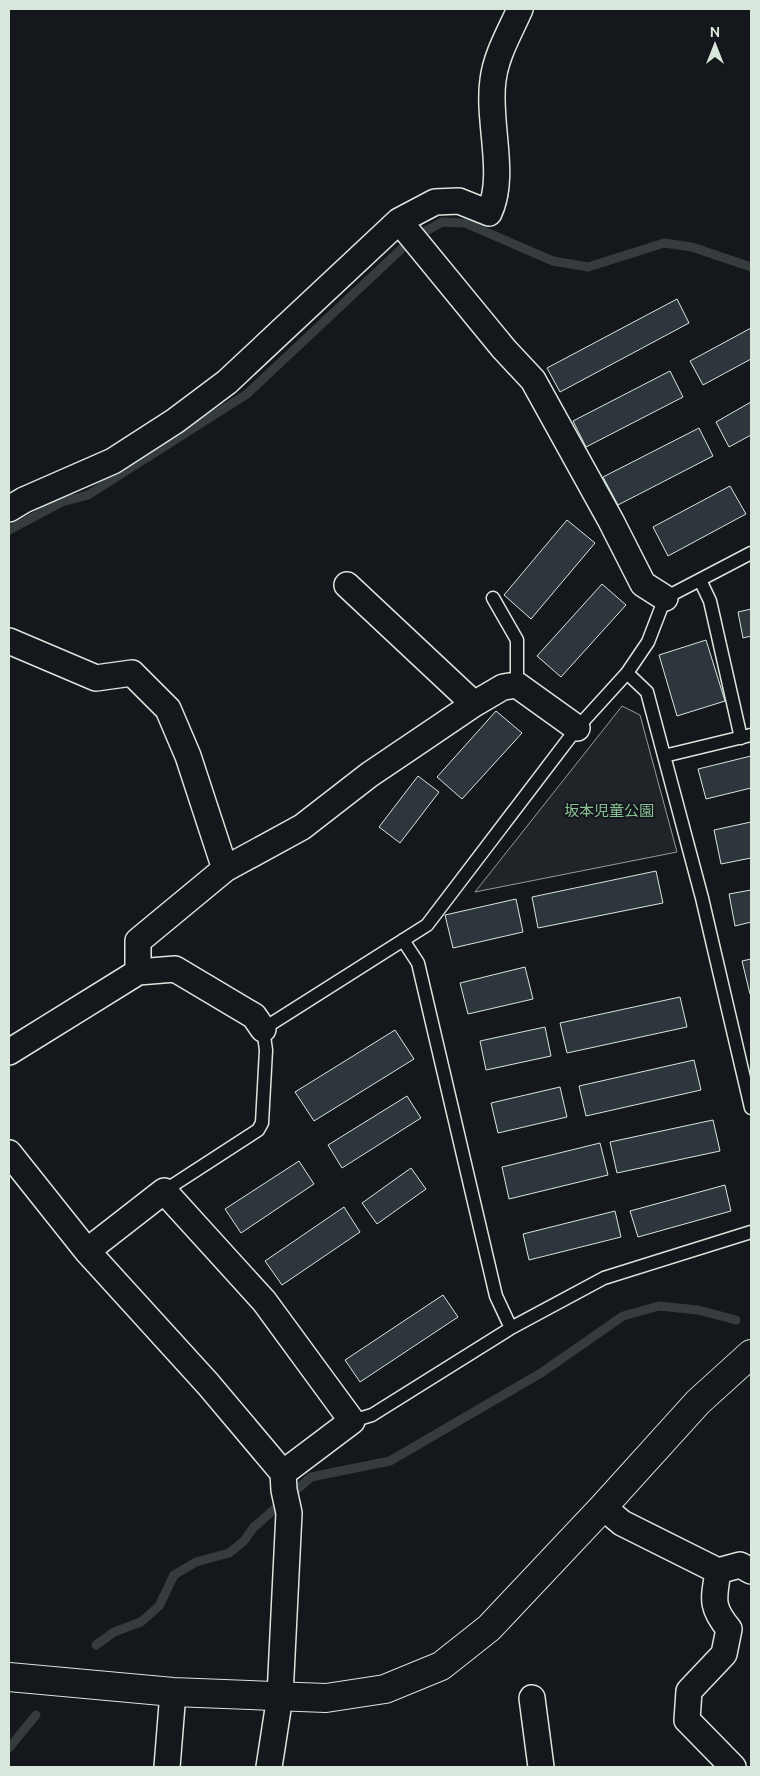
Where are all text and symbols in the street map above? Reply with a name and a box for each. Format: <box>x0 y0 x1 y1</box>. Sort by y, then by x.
north arrow <box>690 20 740 70</box>
text: N <box>710 24 720 40</box>
park label: 坂本児童公園 <box>564 802 654 819</box>

